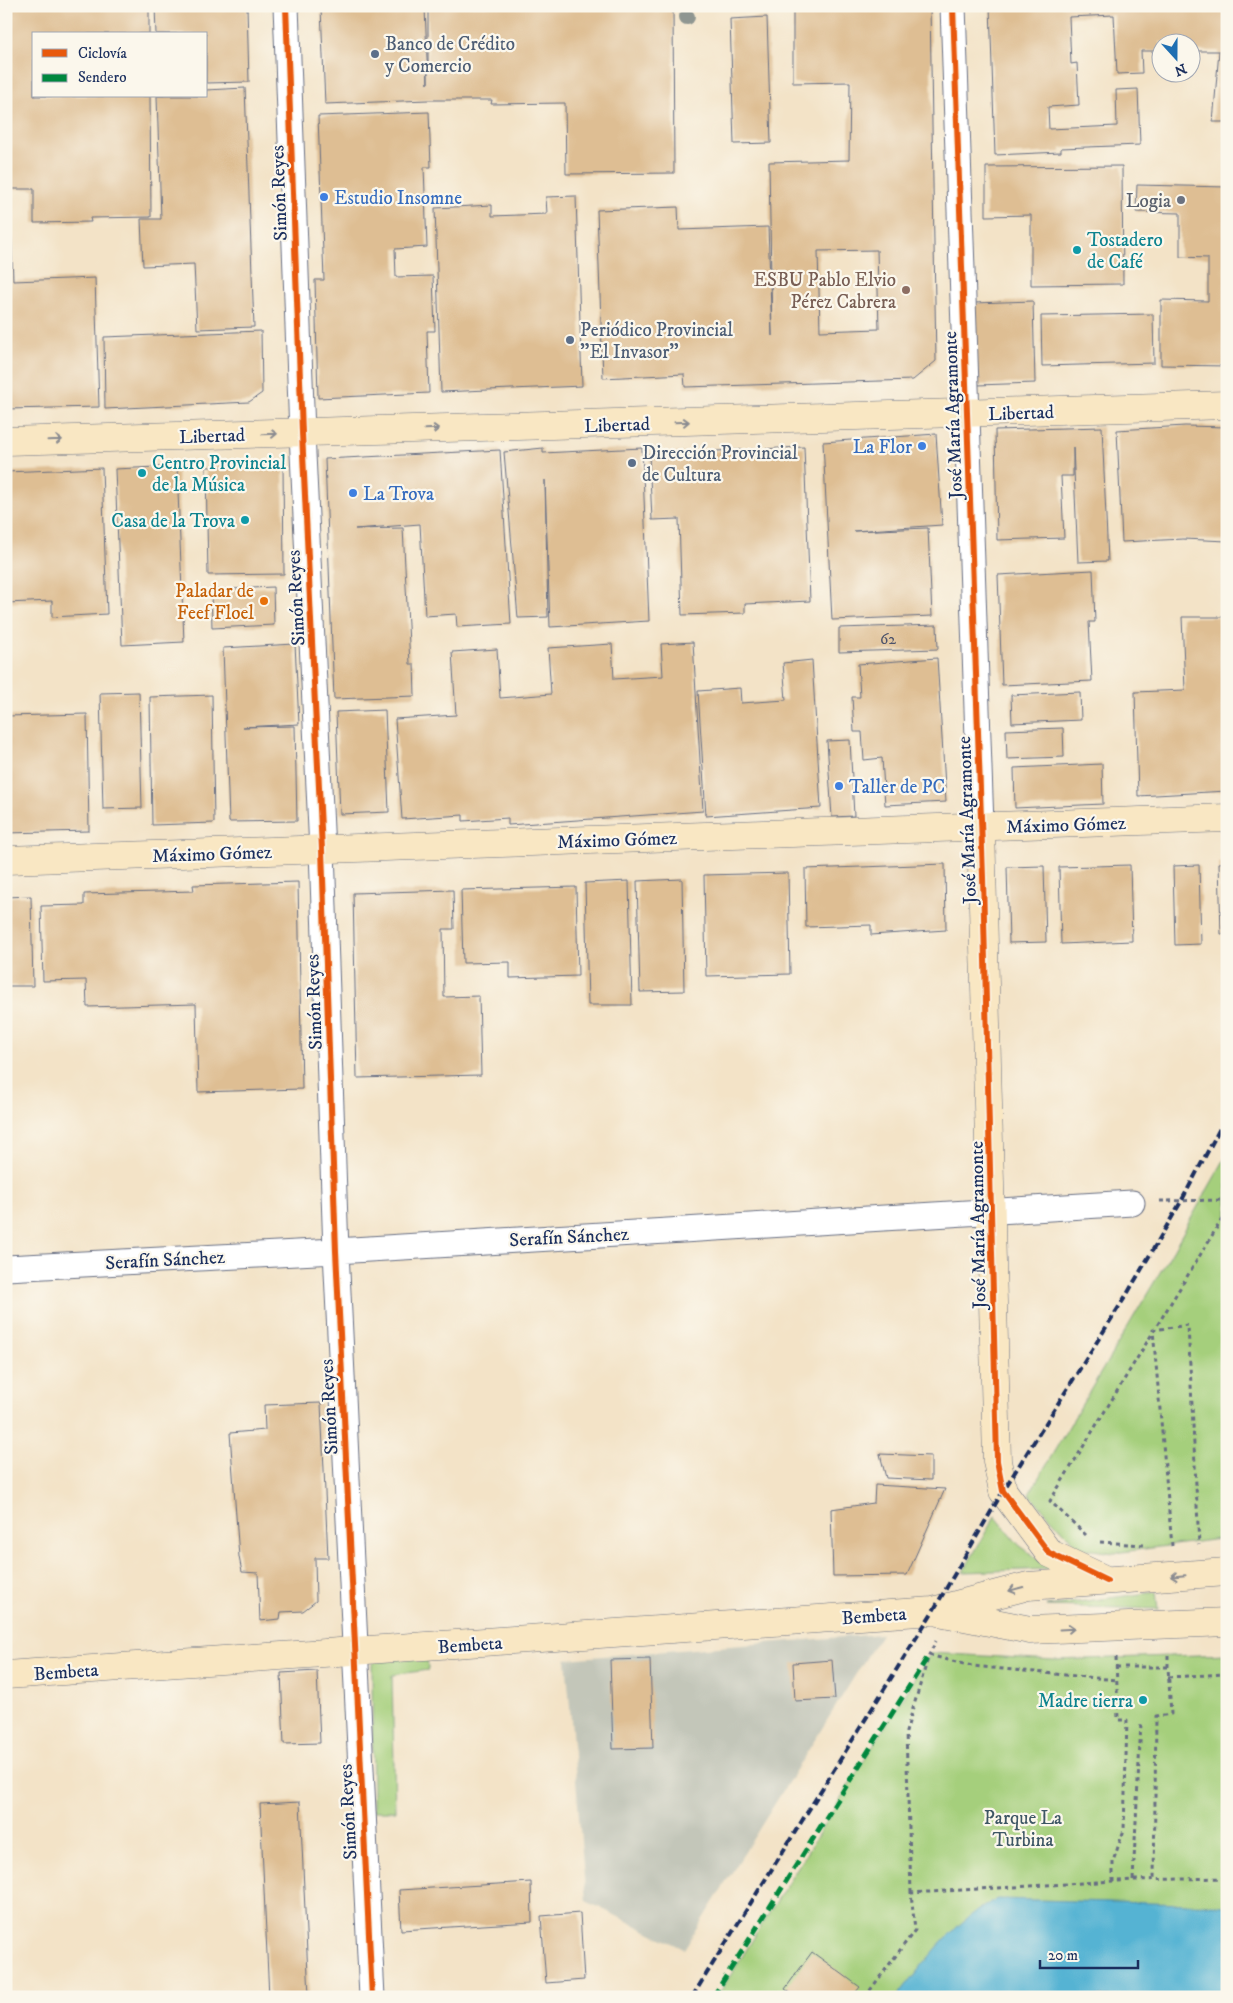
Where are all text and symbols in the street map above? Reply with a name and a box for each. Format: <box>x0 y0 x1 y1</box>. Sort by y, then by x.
legend <box>32 32 208 98</box>
north arrow <box>1150 32 1200 82</box>
place label: Banco de Crédito y Comercio <box>385 33 515 78</box>
text: Ciclovía <box>78 44 127 63</box>
marker: Banco de Crédito y Comercio <box>369 48 381 60</box>
text: N <box>1171 59 1189 80</box>
text: Sendero <box>78 68 126 87</box>
street label: Simón Reyes <box>266 145 293 241</box>
place label: Estudio Insomne <box>334 187 462 210</box>
place label: Logia <box>1126 190 1171 213</box>
marker: Estudio Insomne <box>318 191 330 203</box>
marker: Logia <box>1175 194 1187 206</box>
place label: Tostadero de Café <box>1087 229 1163 274</box>
marker: Tostadero de Café <box>1071 244 1083 256</box>
place label: ESBU Pablo Elvio Pérez Cabrera <box>754 269 896 314</box>
marker: ESBU Pablo Elvio Pérez Cabrera <box>900 284 912 296</box>
place label: Periódico Provincial "El Invasor" <box>580 319 733 364</box>
street label: José María Agramonte <box>939 330 968 501</box>
marker: Periódico Provincial "El Invasor" <box>564 334 576 346</box>
street label: Libertad <box>988 401 1055 426</box>
street label: Libertad <box>584 413 651 438</box>
one-way arrow <box>674 417 690 426</box>
street label: Libertad <box>179 424 246 449</box>
one-way arrow <box>424 424 440 434</box>
one-way arrow <box>262 429 278 438</box>
one-way arrow <box>46 435 63 445</box>
place label: La Flor <box>853 436 912 459</box>
marker: La Flor <box>916 440 928 452</box>
place label: Dirección Provincial de Cultura <box>642 442 798 487</box>
place label: Centro Provincial de la Música <box>152 452 286 497</box>
marker: Dirección Provincial de Cultura <box>626 457 638 469</box>
marker: Centro Provincial de la Música <box>136 467 148 479</box>
place label: La Trova <box>363 483 434 506</box>
marker: La Trova <box>347 487 359 499</box>
place label: Casa de la Trova <box>111 510 235 533</box>
marker: Casa de la Trova <box>239 514 251 526</box>
street label: Simón Reyes <box>283 549 310 646</box>
place label: Paladar de Feef Floel <box>175 580 254 625</box>
marker: Paladar de Feef Floel <box>258 595 270 607</box>
house number: 62 <box>880 629 896 649</box>
street label: José María Agramonte <box>953 735 982 906</box>
place label: Taller de PC <box>849 776 945 799</box>
marker: Taller de PC <box>833 780 845 792</box>
street label: Máximo Gómez <box>1006 812 1126 839</box>
street label: Máximo Gómez <box>557 827 677 854</box>
street label: Máximo Gómez <box>152 841 272 868</box>
street label: Simón Reyes <box>301 954 328 1050</box>
street label: José María Agramonte <box>966 1141 991 1311</box>
street label: Serafín Sánchez <box>509 1223 630 1252</box>
street label: Serafín Sánchez <box>105 1246 226 1275</box>
street label: Simón Reyes <box>316 1358 343 1455</box>
one-way arrow <box>1170 1571 1186 1581</box>
one-way arrow <box>1009 1584 1025 1594</box>
street label: Bembeta <box>841 1603 907 1630</box>
one-way arrow <box>1059 1624 1075 1633</box>
street label: Bembeta <box>437 1632 503 1659</box>
street label: Bembeta <box>33 1659 99 1686</box>
place label: Madre tierra <box>1038 1690 1133 1713</box>
marker: Madre tierra <box>1137 1694 1149 1706</box>
street label: Simón Reyes <box>335 1763 362 1860</box>
park label: Parque La Turbina <box>984 1807 1062 1852</box>
scale bar <box>1040 1938 1138 1970</box>
text: 20 m <box>1048 1946 1078 1965</box>

